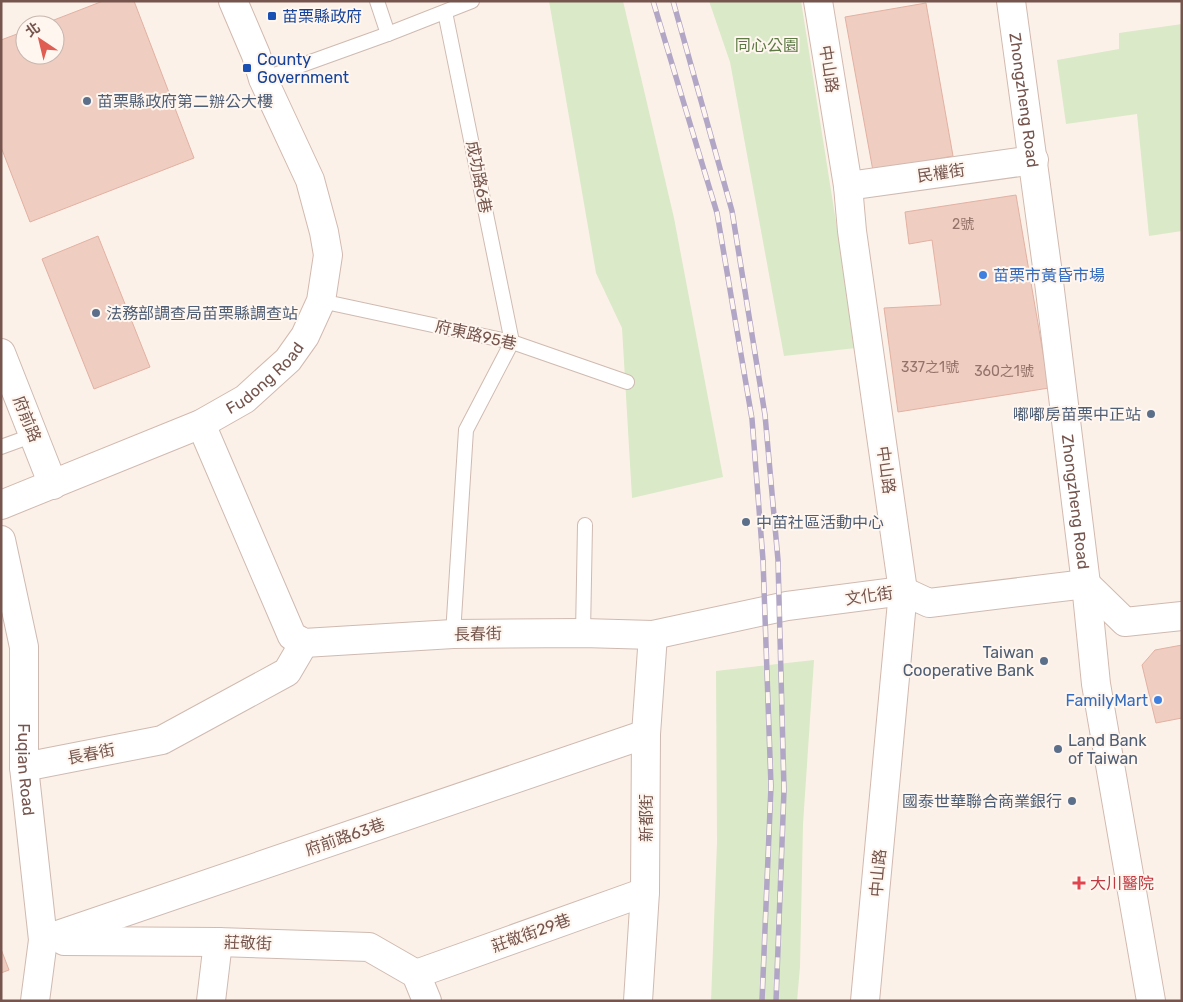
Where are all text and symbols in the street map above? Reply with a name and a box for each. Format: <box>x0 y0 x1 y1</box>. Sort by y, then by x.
place label: 苗栗縣政府 <box>282 7 362 26</box>
marker: 苗栗縣政府 <box>266 10 278 22</box>
north arrow <box>15 15 65 65</box>
text: 北 <box>22 19 43 41</box>
street label: Zhongzheng Road <box>1006 32 1043 169</box>
park label: 同心公園 <box>735 36 799 55</box>
street label: 中山路 <box>816 44 842 94</box>
place label: County Government <box>257 50 349 87</box>
marker: County Government <box>241 62 253 74</box>
place label: 苗栗縣政府第二辦公大樓 <box>97 92 273 111</box>
marker: 苗栗縣政府第二辦公大樓 <box>81 95 93 107</box>
street label: 成功路6巷 <box>463 139 495 215</box>
street label: 民權街 <box>916 160 966 186</box>
house number: 2號 <box>952 216 974 233</box>
place label: 苗栗市黃昏市場 <box>993 266 1105 285</box>
marker: 苗栗市黃昏市場 <box>977 269 989 281</box>
place label: 法務部調查局苗栗縣調查站 <box>106 304 298 323</box>
marker: 法務部調查局苗栗縣調查站 <box>90 307 102 319</box>
street label: 府東路95巷 <box>433 316 519 354</box>
street label: Fudong Road <box>222 338 307 418</box>
house number: 337之1號 <box>901 359 959 376</box>
house number: 360之1號 <box>974 363 1034 380</box>
street label: 府前路 <box>9 393 45 445</box>
place label: 嘟嘟房苗栗中正站 <box>1013 405 1141 424</box>
marker: 嘟嘟房苗栗中正站 <box>1145 408 1157 420</box>
street label: Zhongzheng Road <box>1058 433 1094 570</box>
street label: 中山路 <box>873 445 899 495</box>
place label: 中苗社區活動中心 <box>756 513 884 532</box>
marker: 中苗社區活動中心 <box>740 516 752 528</box>
street label: 文化街 <box>844 583 894 609</box>
street label: 長春街 <box>454 624 502 644</box>
place label: Taiwan Cooperative Bank <box>903 643 1035 680</box>
marker: Taiwan Cooperative Bank <box>1038 655 1050 667</box>
place label: FamilyMart <box>1066 691 1148 710</box>
marker: FamilyMart <box>1152 694 1164 706</box>
street label: Fuqian Road <box>14 723 39 817</box>
place label: Land Bank of Taiwan <box>1068 731 1147 768</box>
street label: 長春街 <box>66 740 116 768</box>
marker: Land Bank of Taiwan <box>1052 743 1064 755</box>
place label: 國泰世華聯合商業銀行 <box>902 792 1062 811</box>
street label: 新都街 <box>637 794 656 842</box>
marker: 國泰世華聯合商業銀行 <box>1066 795 1078 807</box>
street label: 府前路63巷 <box>303 814 387 860</box>
street label: 中山路 <box>866 848 890 898</box>
place label: 大川醫院 <box>1090 874 1154 893</box>
marker: 大川醫院 <box>1072 876 1086 890</box>
street label: 莊敬街29巷 <box>489 910 573 956</box>
street label: 莊敬街 <box>224 933 272 953</box>

